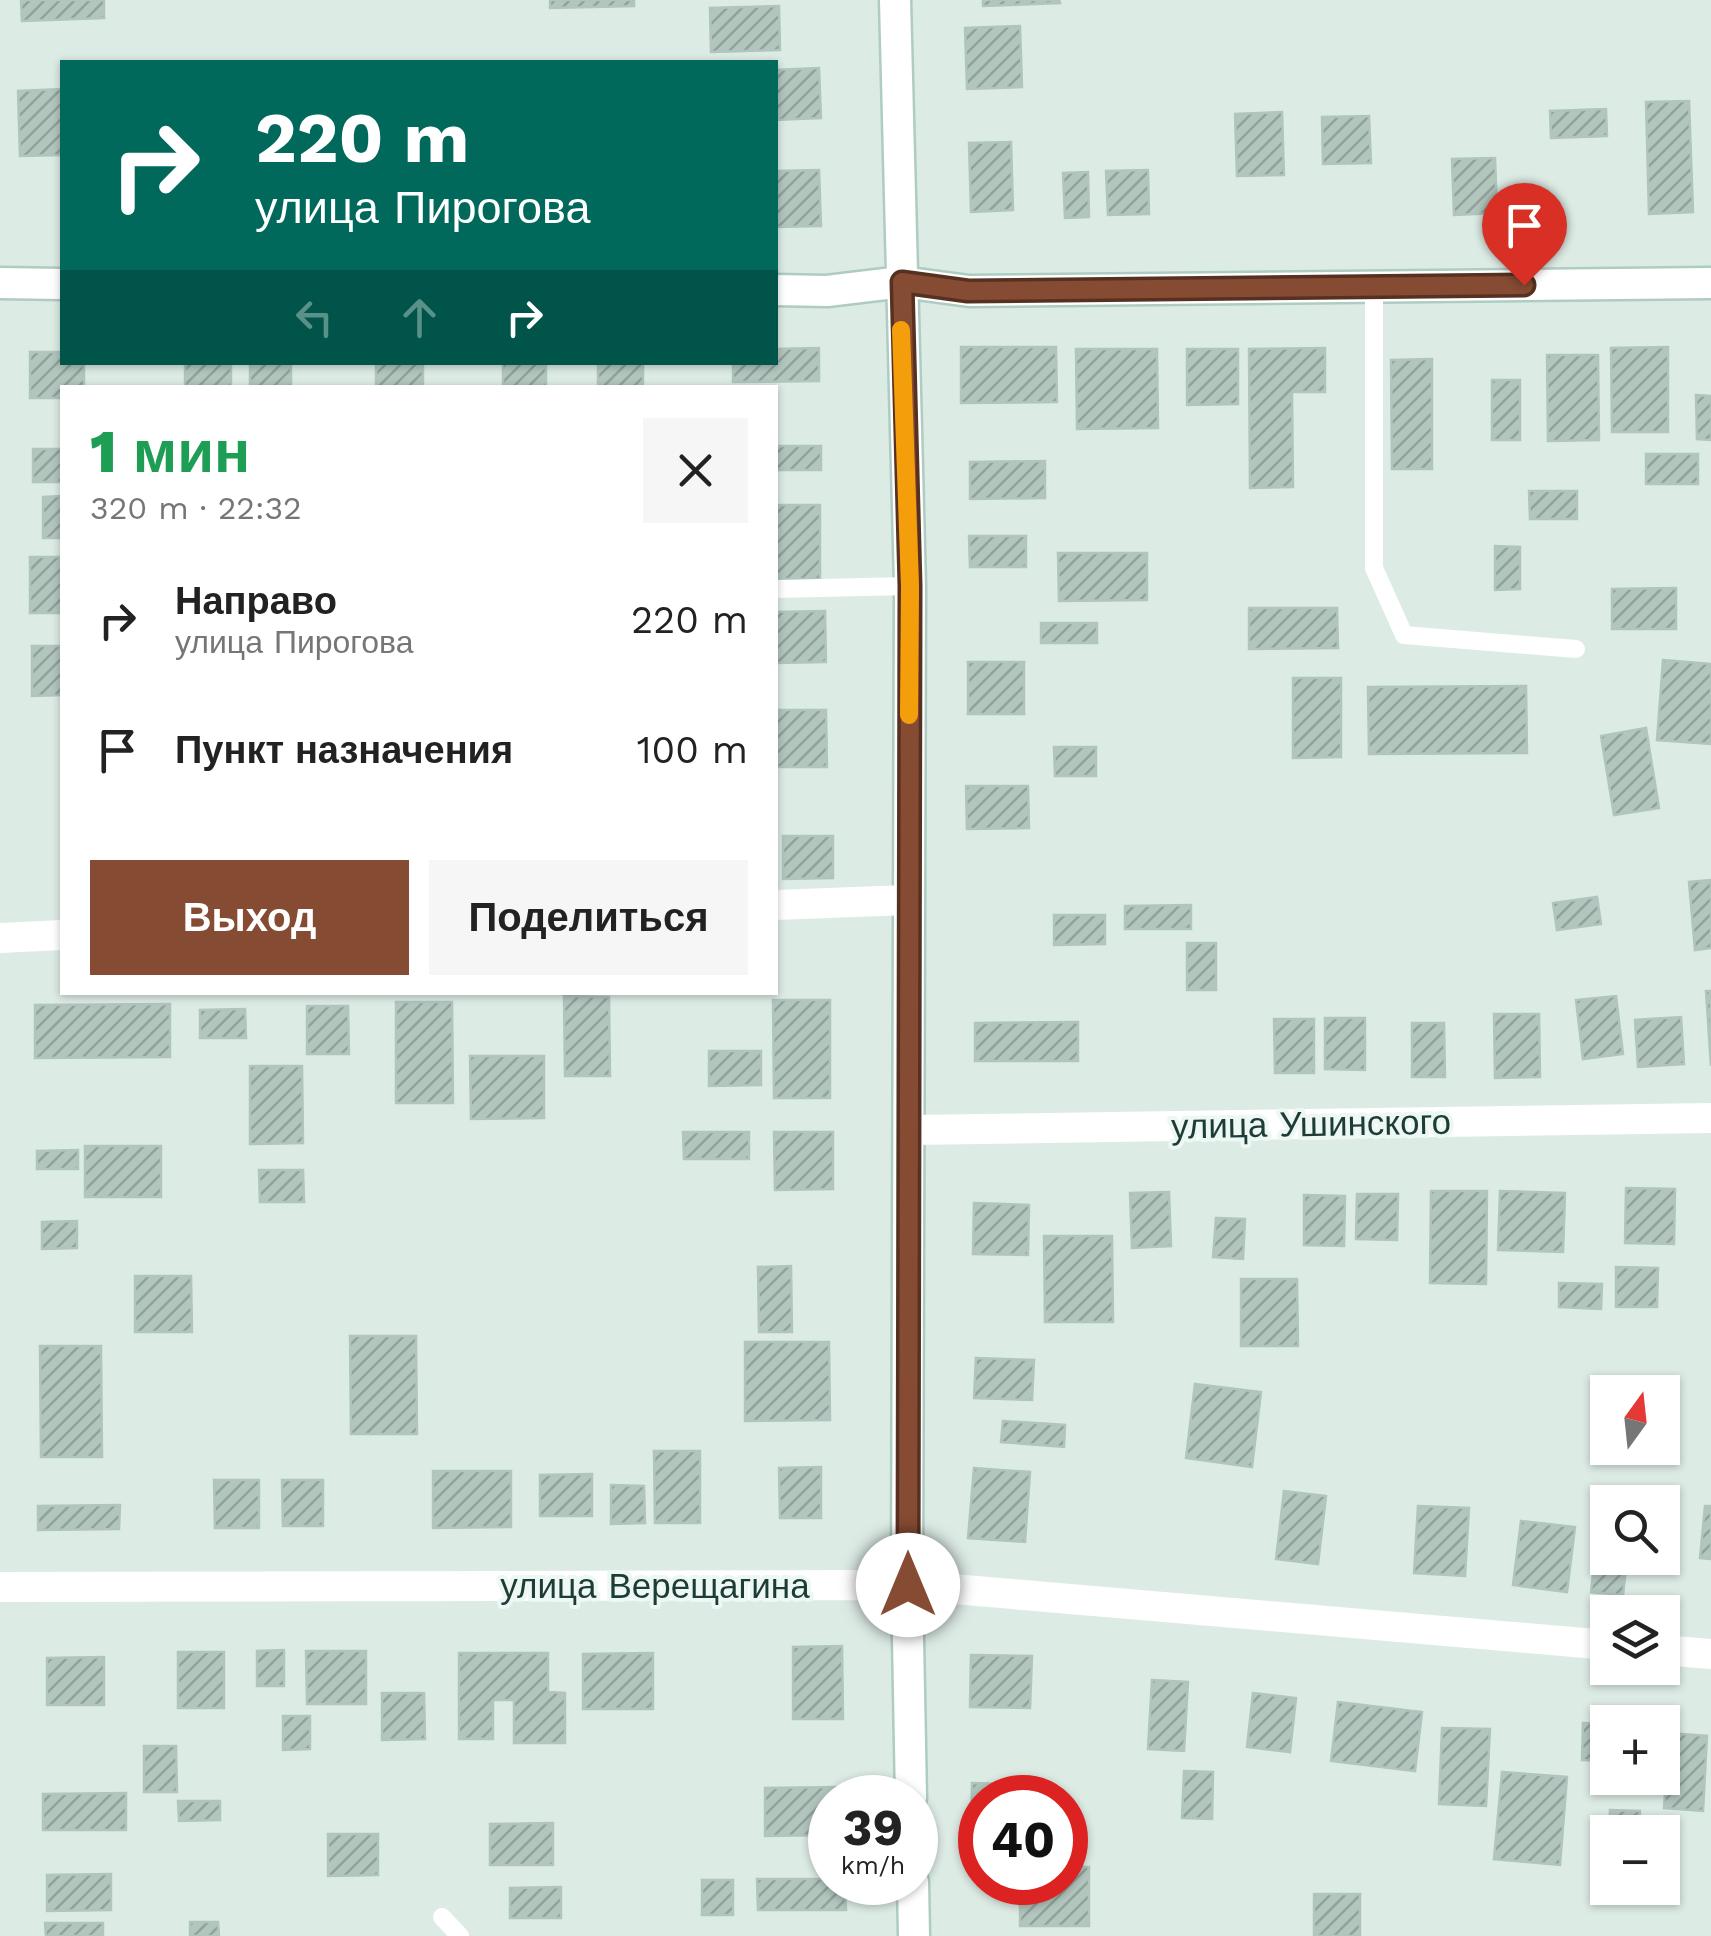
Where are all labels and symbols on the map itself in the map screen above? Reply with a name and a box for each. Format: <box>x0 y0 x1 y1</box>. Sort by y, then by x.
pin <box>1482 183 1567 286</box>
street label: улица Ушинского <box>1171 1101 1451 1147</box>
north arrow <box>1590 1375 1680 1465</box>
position arrow <box>856 1533 960 1637</box>
street label: улица Верещагина <box>500 1565 810 1607</box>
speed limit sign: 40 <box>958 1775 1088 1905</box>

